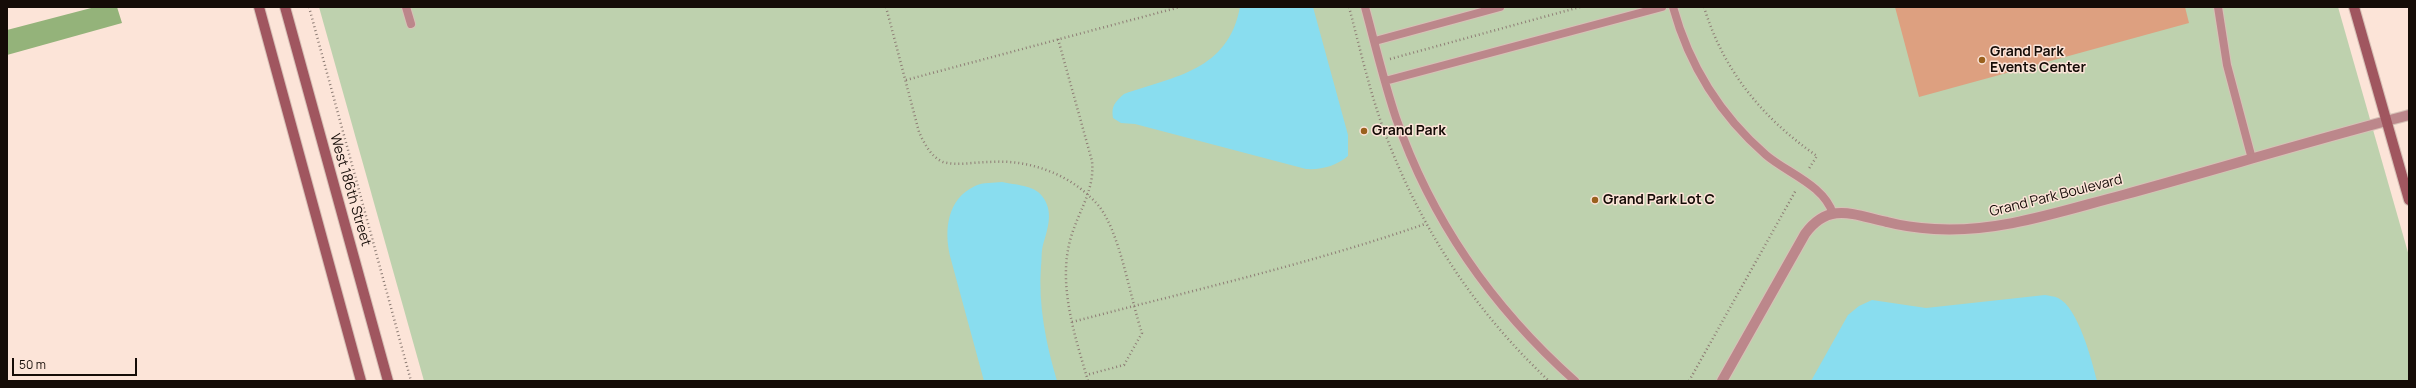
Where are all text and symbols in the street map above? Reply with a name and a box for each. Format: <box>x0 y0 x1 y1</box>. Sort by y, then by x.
place label: Grand Park Events Center <box>1990 44 2086 76</box>
marker: Grand Park Events Center <box>1977 55 1987 65</box>
place label: Grand Park <box>1372 123 1446 139</box>
marker: Grand Park <box>1359 126 1369 136</box>
street label: West 186th Street <box>326 132 374 248</box>
street label: Grand Park Boulevard <box>1988 171 2124 221</box>
place label: Grand Park Lot C <box>1603 192 1715 208</box>
marker: Grand Park Lot C <box>1590 195 1600 205</box>
scale bar <box>14 350 139 376</box>
text: 50 m <box>19 356 46 373</box>

